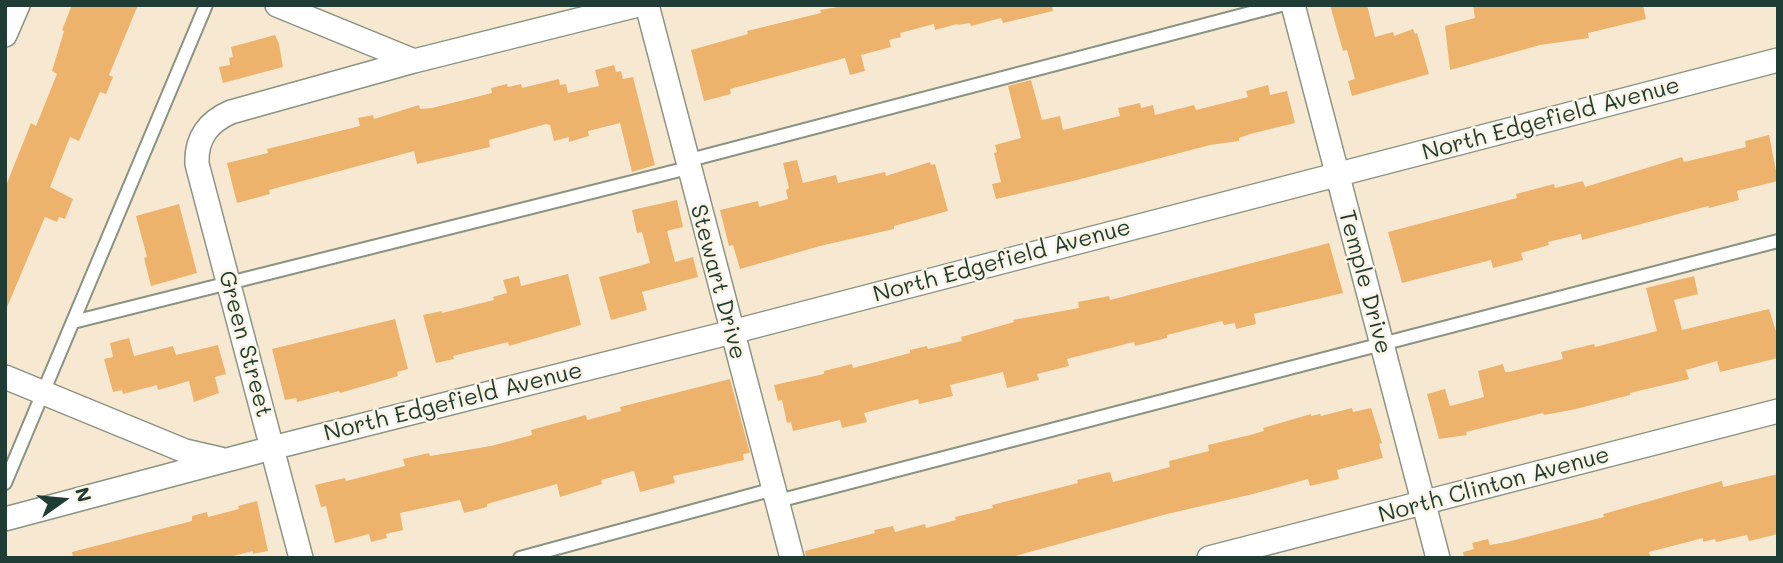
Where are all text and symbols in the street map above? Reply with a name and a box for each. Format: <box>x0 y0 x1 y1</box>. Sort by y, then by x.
street label: North Edgefield Avenue <box>1419 71 1683 167</box>
street label: Stewart Drive <box>684 201 752 363</box>
street label: Temple Drive <box>1333 207 1397 357</box>
street label: North Edgefield Avenue <box>870 213 1134 309</box>
street label: Green Street <box>212 268 278 420</box>
street label: North Edgefield Avenue <box>321 356 585 448</box>
street label: North Clinton Avenue <box>1375 441 1613 529</box>
north arrow <box>28 465 98 535</box>
text: N <box>70 484 98 505</box>

